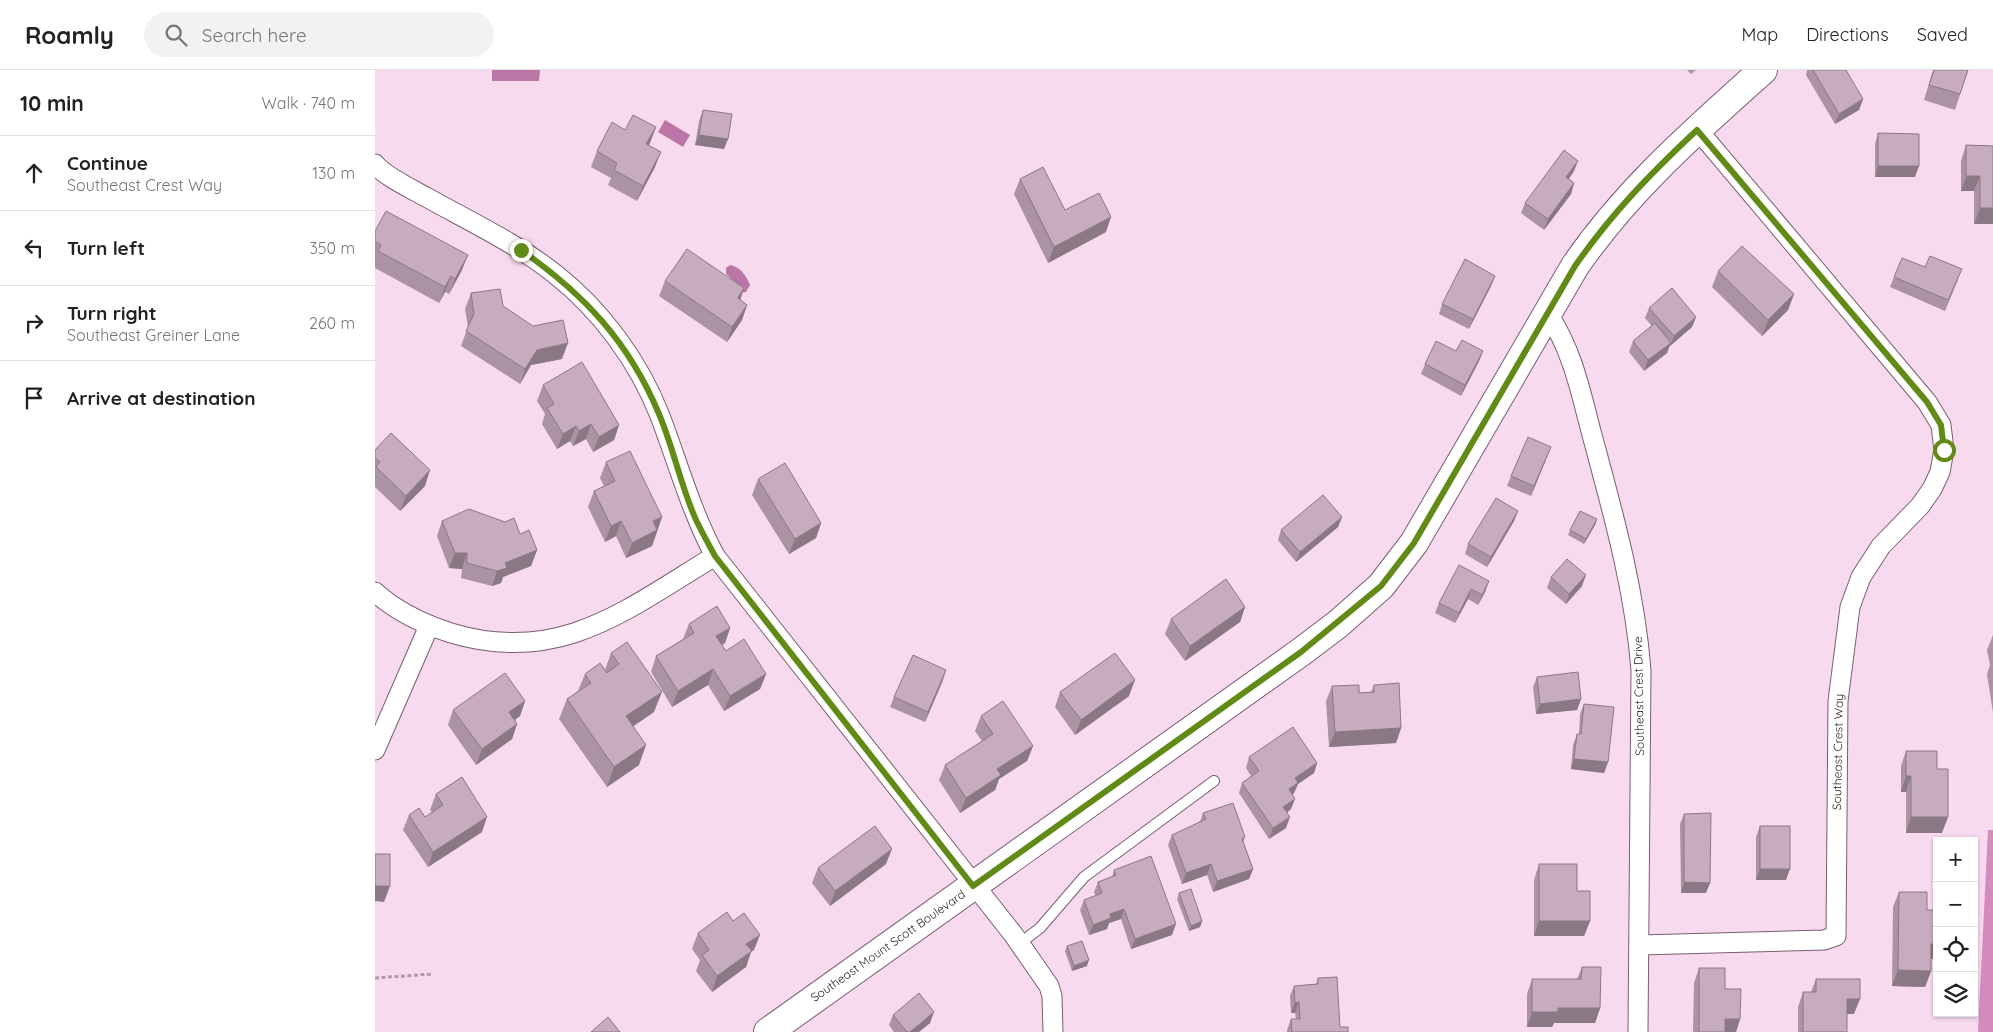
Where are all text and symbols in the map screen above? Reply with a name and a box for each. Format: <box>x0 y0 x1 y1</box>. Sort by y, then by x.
search box <box>144 12 494 57</box>
text: Roamly <box>25 20 114 50</box>
icon: search <box>162 21 190 49</box>
text: Search here <box>202 23 307 47</box>
text: Map <box>1741 23 1778 46</box>
text: Directions <box>1806 23 1889 46</box>
text: Saved <box>1917 23 1968 46</box>
text: 10 min <box>20 90 84 116</box>
text: Walk · 740 m <box>261 93 355 113</box>
text: Continue <box>67 151 148 175</box>
icon: ahead <box>20 159 48 187</box>
text: 130 m <box>312 163 355 183</box>
text: Southeast Crest Way <box>67 175 222 195</box>
icon: left <box>20 234 48 262</box>
text: Turn left <box>67 236 145 260</box>
text: 350 m <box>309 238 355 258</box>
route end <box>510 239 533 262</box>
text: Turn right <box>67 301 156 325</box>
icon: right <box>20 309 48 337</box>
text: 260 m <box>309 313 355 333</box>
text: Southeast Greiner Lane <box>67 325 240 345</box>
icon: arrive <box>20 384 48 412</box>
text: Arrive at destination <box>67 386 256 410</box>
route start <box>1933 439 1956 462</box>
street label: Southeast Crest Drive <box>1630 636 1647 756</box>
street label: Southeast Crest Way <box>1829 694 1846 810</box>
map controls <box>1933 837 1978 1017</box>
button: + <box>1933 837 1978 882</box>
button: − <box>1933 882 1978 927</box>
street label: Southeast Mount Scott Boulevard <box>808 886 968 1005</box>
button: locate <box>1933 927 1978 972</box>
button: layers <box>1933 972 1978 1017</box>

